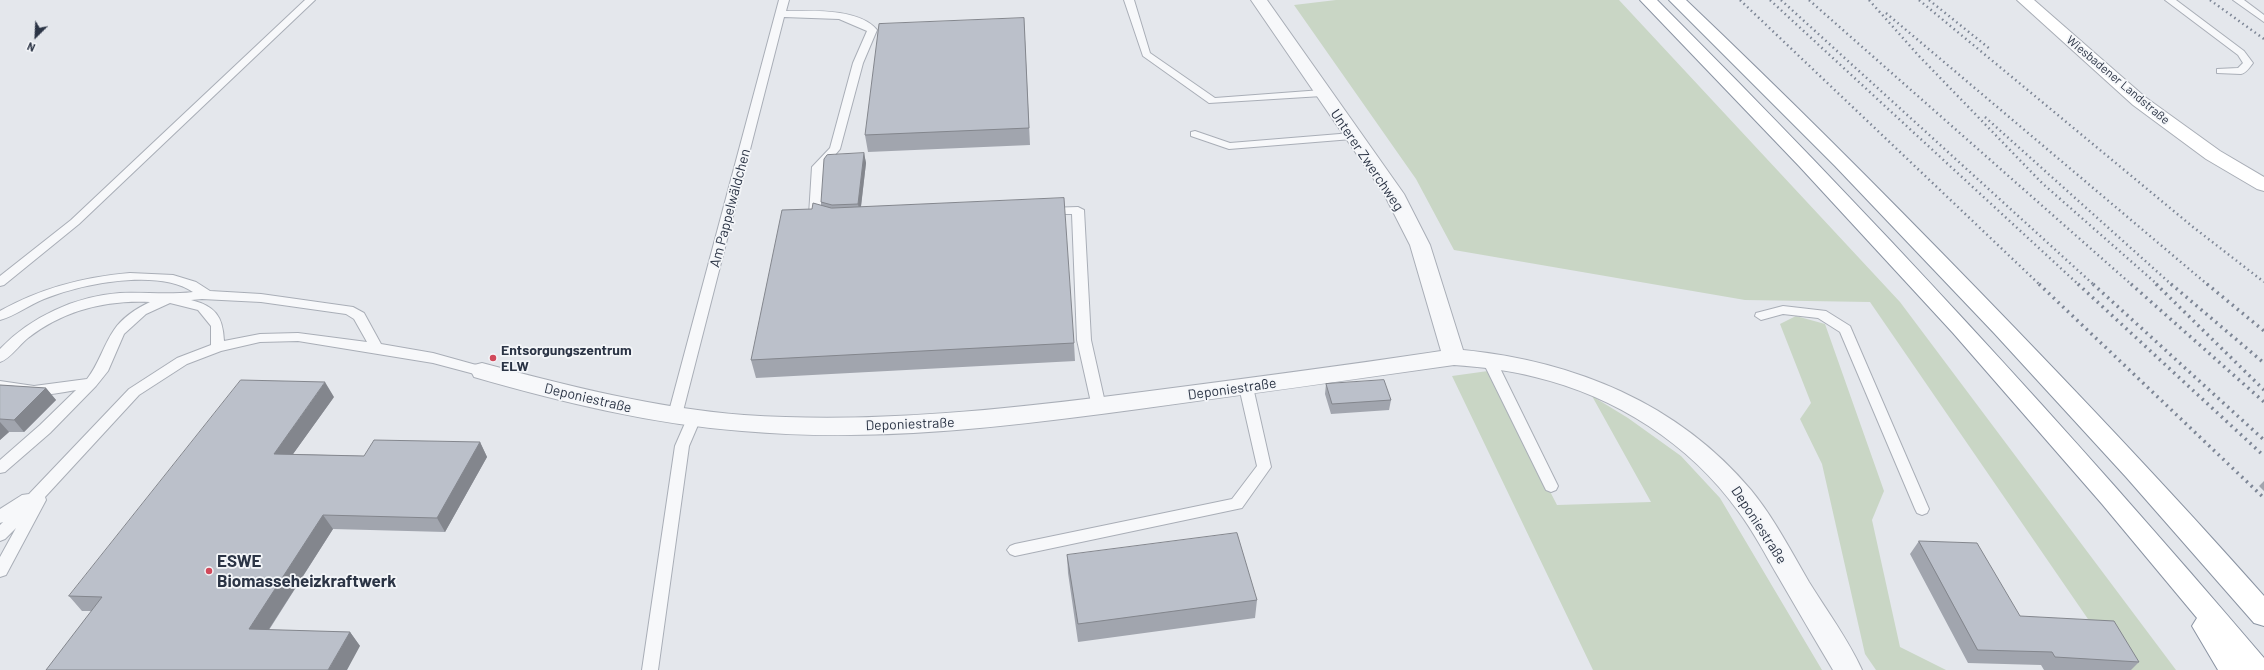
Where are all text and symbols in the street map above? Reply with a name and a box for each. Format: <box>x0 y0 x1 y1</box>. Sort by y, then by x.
north arrow <box>16 16 56 56</box>
street label: Wiesbadener Landstraße <box>2063 33 2173 127</box>
text: N <box>25 40 37 55</box>
street label: Unterer Zwerchweg <box>1327 106 1407 214</box>
street label: Am Pappelwäldchen <box>706 147 754 269</box>
place label: Entsorgungszentrum ELW <box>501 342 632 374</box>
marker: Entsorgungszentrum ELW <box>488 353 498 363</box>
street label: Deponiestraße <box>1187 374 1277 404</box>
street label: Deponiestraße <box>543 380 633 416</box>
street label: Deponiestraße <box>865 414 955 434</box>
street label: Deponiestraße <box>1728 483 1790 567</box>
place label: ESWE Biomasseheizkraftwerk <box>217 551 396 591</box>
marker: ESWE Biomasseheizkraftwerk <box>204 566 214 576</box>

